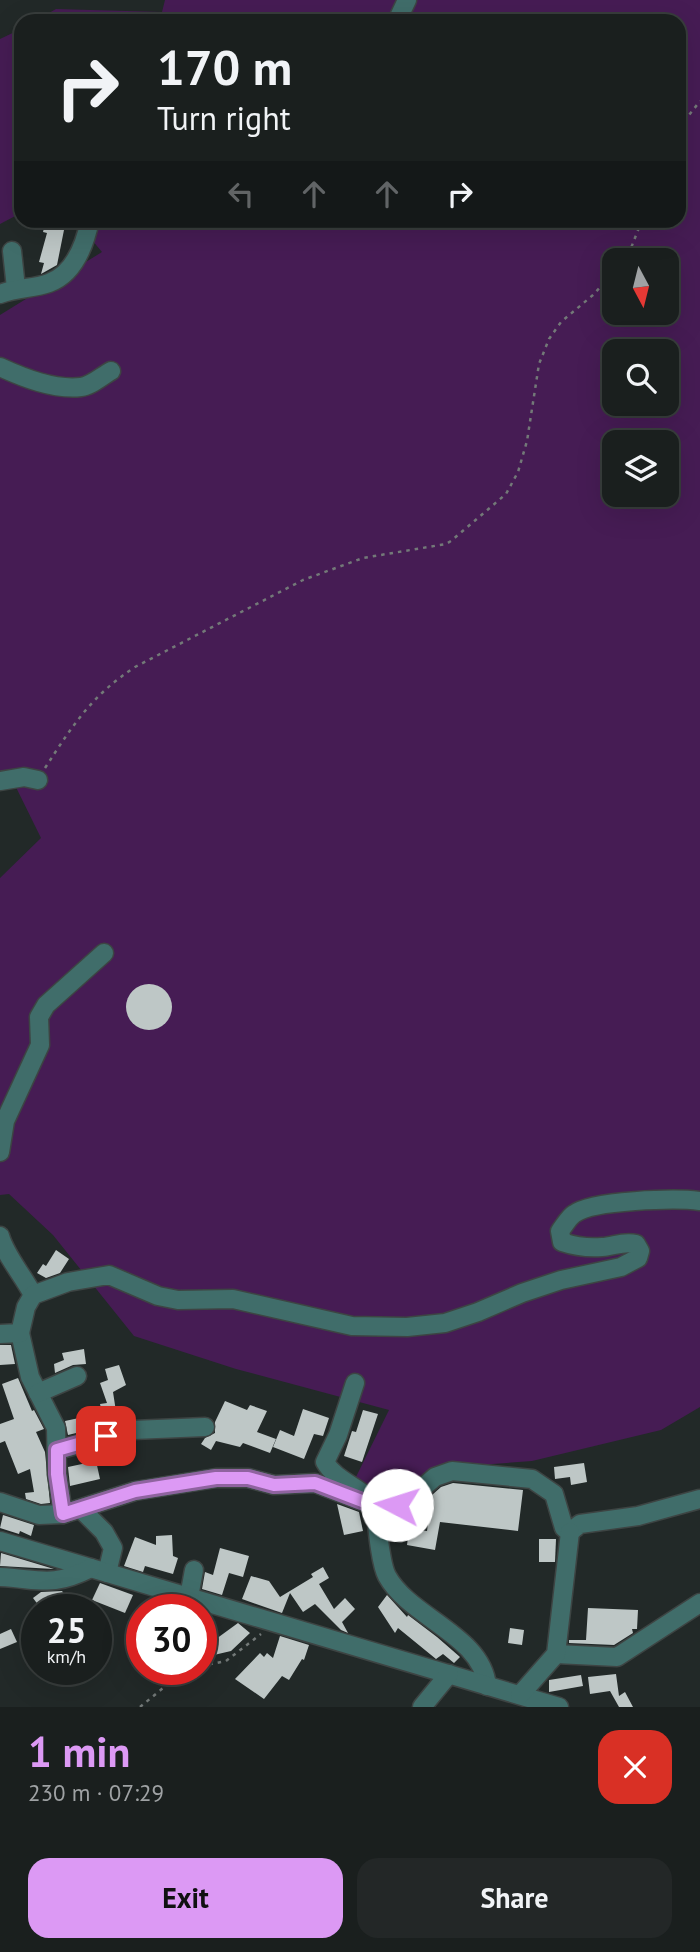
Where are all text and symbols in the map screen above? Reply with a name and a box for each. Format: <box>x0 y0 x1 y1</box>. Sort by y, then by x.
text: 170 m <box>157 35 292 99</box>
icon: right <box>42 42 133 133</box>
text: Turn right <box>157 97 291 139</box>
icon: left <box>222 175 260 213</box>
icon: ahead <box>295 175 333 213</box>
icon: ahead <box>368 175 406 213</box>
icon: right <box>441 175 479 213</box>
north arrow <box>602 248 679 326</box>
map controls <box>602 248 679 507</box>
button: search <box>602 339 679 416</box>
button: layers <box>602 430 679 507</box>
pin <box>76 1406 136 1466</box>
icon: arrive <box>87 1417 125 1455</box>
position arrow <box>360 1468 434 1542</box>
speed limit sign: 30 <box>126 1594 217 1685</box>
text: 25 <box>47 1607 86 1653</box>
text: km/h <box>47 1645 86 1668</box>
text: 1 min <box>28 1724 130 1779</box>
button: close <box>598 1730 672 1804</box>
text: 230 m · 07:29 <box>28 1778 164 1807</box>
button: Exit <box>28 1858 343 1938</box>
button: Share <box>357 1858 672 1938</box>

